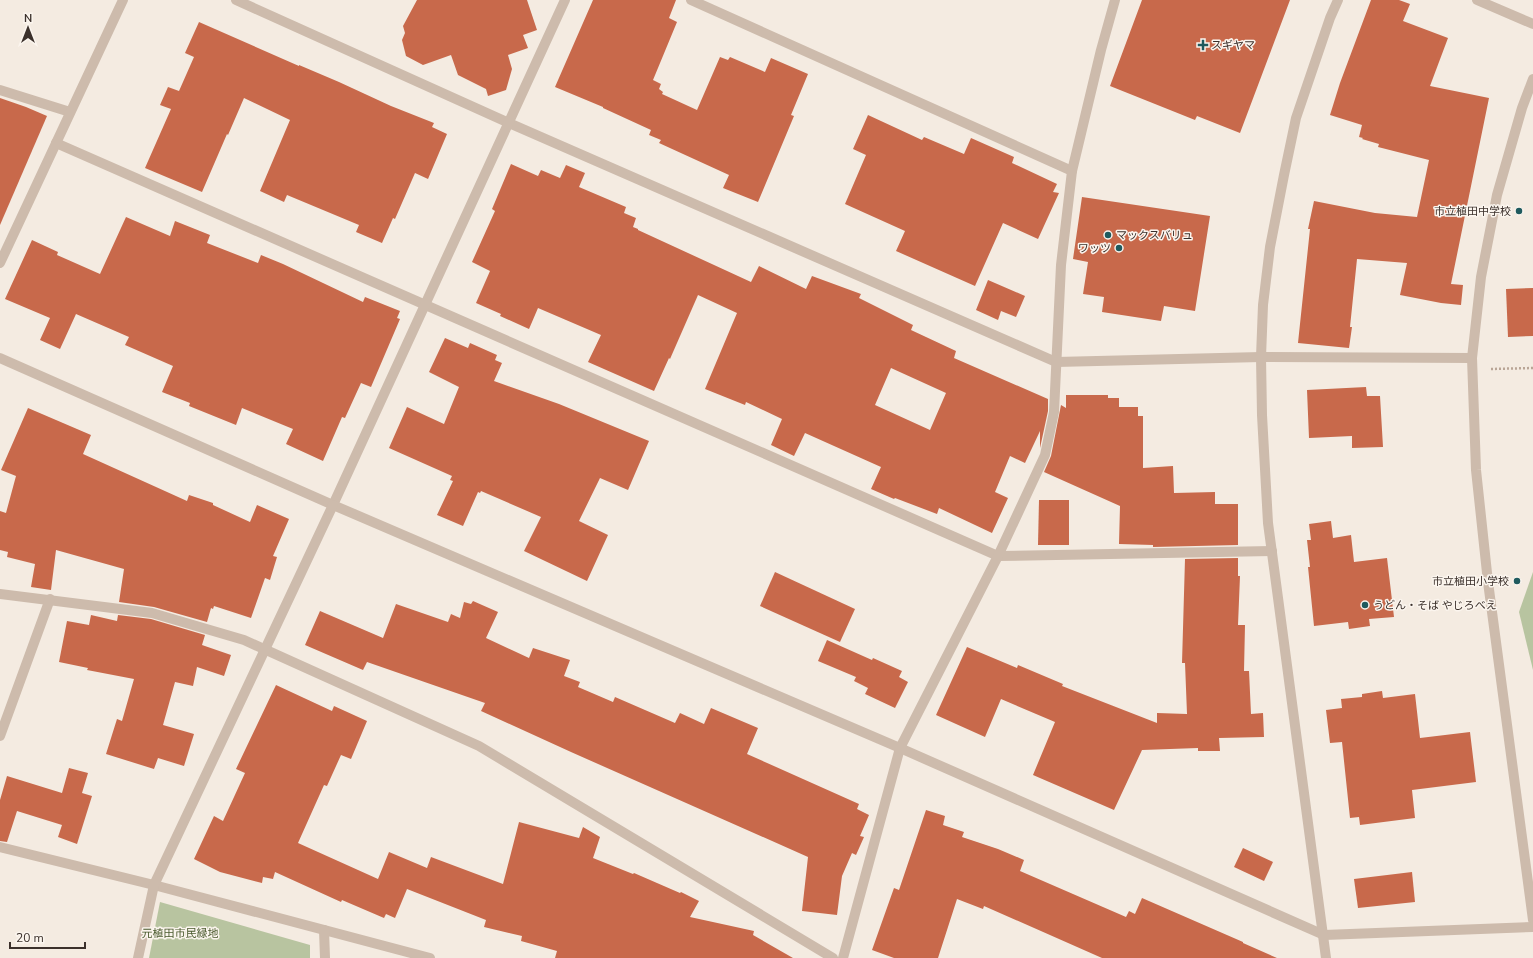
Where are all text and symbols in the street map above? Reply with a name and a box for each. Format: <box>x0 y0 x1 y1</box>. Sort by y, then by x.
north arrow <box>8 8 48 48</box>
text: N <box>24 11 32 26</box>
place label: スギヤマ <box>1211 38 1255 53</box>
marker: スギヤマ <box>1198 40 1208 50</box>
place label: 市立植田中学校 <box>1434 204 1511 219</box>
marker: 市立植田中学校 <box>1514 206 1524 216</box>
place label: マックスバリュ <box>1116 228 1193 243</box>
marker: マックスバリュ <box>1103 230 1113 240</box>
place label: ワッツ <box>1078 241 1111 256</box>
marker: ワッツ <box>1114 243 1124 253</box>
place label: 市立植田小学校 <box>1432 574 1509 589</box>
marker: 市立植田小学校 <box>1512 576 1522 586</box>
place label: うどん・そば やじろべえ <box>1373 598 1497 613</box>
marker: うどん・そば やじろべえ <box>1360 600 1370 610</box>
scale bar <box>10 924 85 950</box>
park label: 元植田市民緑地 <box>142 926 219 941</box>
text: 20 m <box>16 930 44 946</box>

